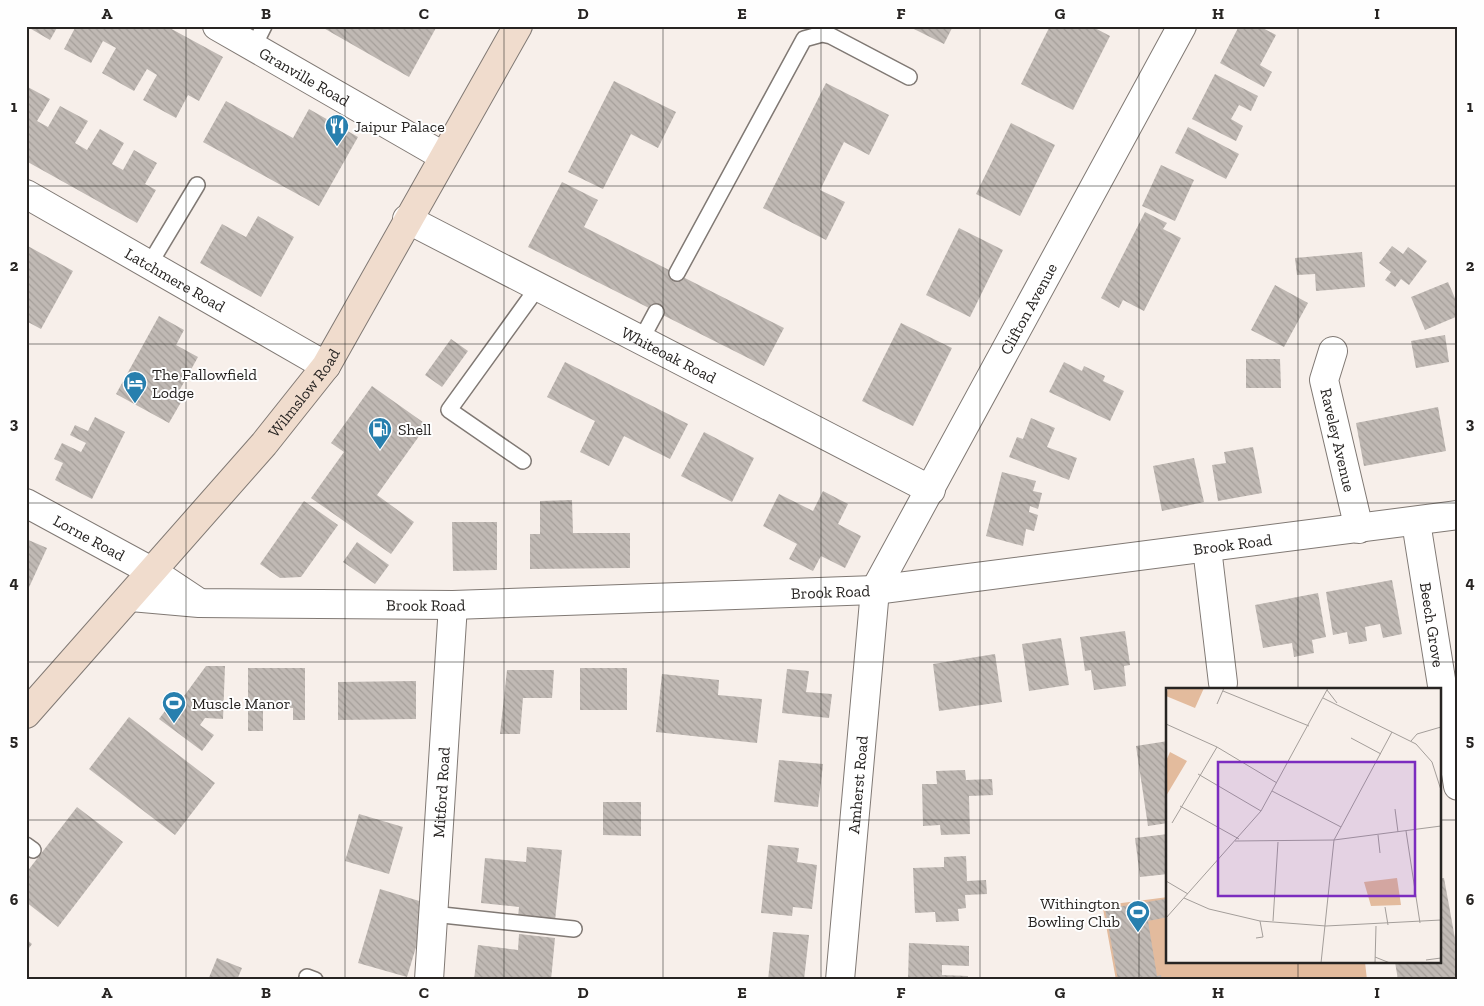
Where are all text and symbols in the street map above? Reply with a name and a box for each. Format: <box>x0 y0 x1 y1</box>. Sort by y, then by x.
text: A <box>102 4 113 23</box>
text: B <box>261 4 271 23</box>
text: C <box>419 4 429 23</box>
text: D <box>577 4 589 23</box>
text: E <box>737 4 747 23</box>
text: F <box>896 4 906 23</box>
text: G <box>1055 4 1066 23</box>
text: H <box>1212 4 1224 23</box>
text: I <box>1374 4 1380 23</box>
street label: Granville Road <box>256 43 353 110</box>
text: 1 <box>11 97 18 116</box>
text: 1 <box>1467 97 1474 116</box>
restaurant icon: Jaipur Palace <box>324 113 350 147</box>
place label: Jaipur Palace <box>354 117 445 136</box>
street label: Latchmere Road <box>121 244 229 316</box>
text: 2 <box>10 256 19 275</box>
text: 2 <box>1466 256 1475 275</box>
street label: Clifton Avenue <box>996 260 1061 358</box>
street label: Whiteoak Road <box>618 323 720 387</box>
street label: Wilmslow Road <box>264 345 344 441</box>
place label: The Fallowfield Lodge <box>152 365 257 402</box>
hotel icon: The Fallowfield Lodge <box>122 370 148 404</box>
street label: Raveley Avenue <box>1316 386 1359 494</box>
text: 3 <box>10 414 19 433</box>
text: 3 <box>1466 414 1475 433</box>
fuel station icon: Shell <box>367 416 393 450</box>
place label: Shell <box>398 420 432 439</box>
street label: Lorne Road <box>50 511 128 565</box>
street label: Brook Road <box>1192 530 1273 559</box>
text: 4 <box>9 573 19 592</box>
text: 4 <box>1465 573 1475 592</box>
street label: Brook Road <box>791 581 871 603</box>
street label: Beech Grove <box>1416 581 1448 669</box>
street label: Brook Road <box>386 595 466 615</box>
inset map <box>1166 688 1442 964</box>
sports icon: Muscle Manor <box>161 690 187 724</box>
place label: Muscle Manor <box>192 694 291 713</box>
text: 5 <box>10 731 18 750</box>
text: 5 <box>1466 731 1474 750</box>
street label: Amherst Road <box>844 735 872 835</box>
street label: Mitford Road <box>429 746 454 839</box>
text: 6 <box>10 890 19 909</box>
text: 6 <box>1466 890 1475 909</box>
place label: Withington Bowling Club <box>1028 894 1121 931</box>
sports icon: Withington Bowling Club <box>1125 899 1151 933</box>
text: A <box>102 983 113 1002</box>
text: B <box>261 983 271 1002</box>
text: C <box>419 983 429 1002</box>
text: D <box>577 983 589 1002</box>
text: E <box>737 983 747 1002</box>
text: F <box>896 983 906 1002</box>
text: G <box>1055 983 1066 1002</box>
text: H <box>1212 983 1224 1002</box>
text: I <box>1374 983 1380 1002</box>

